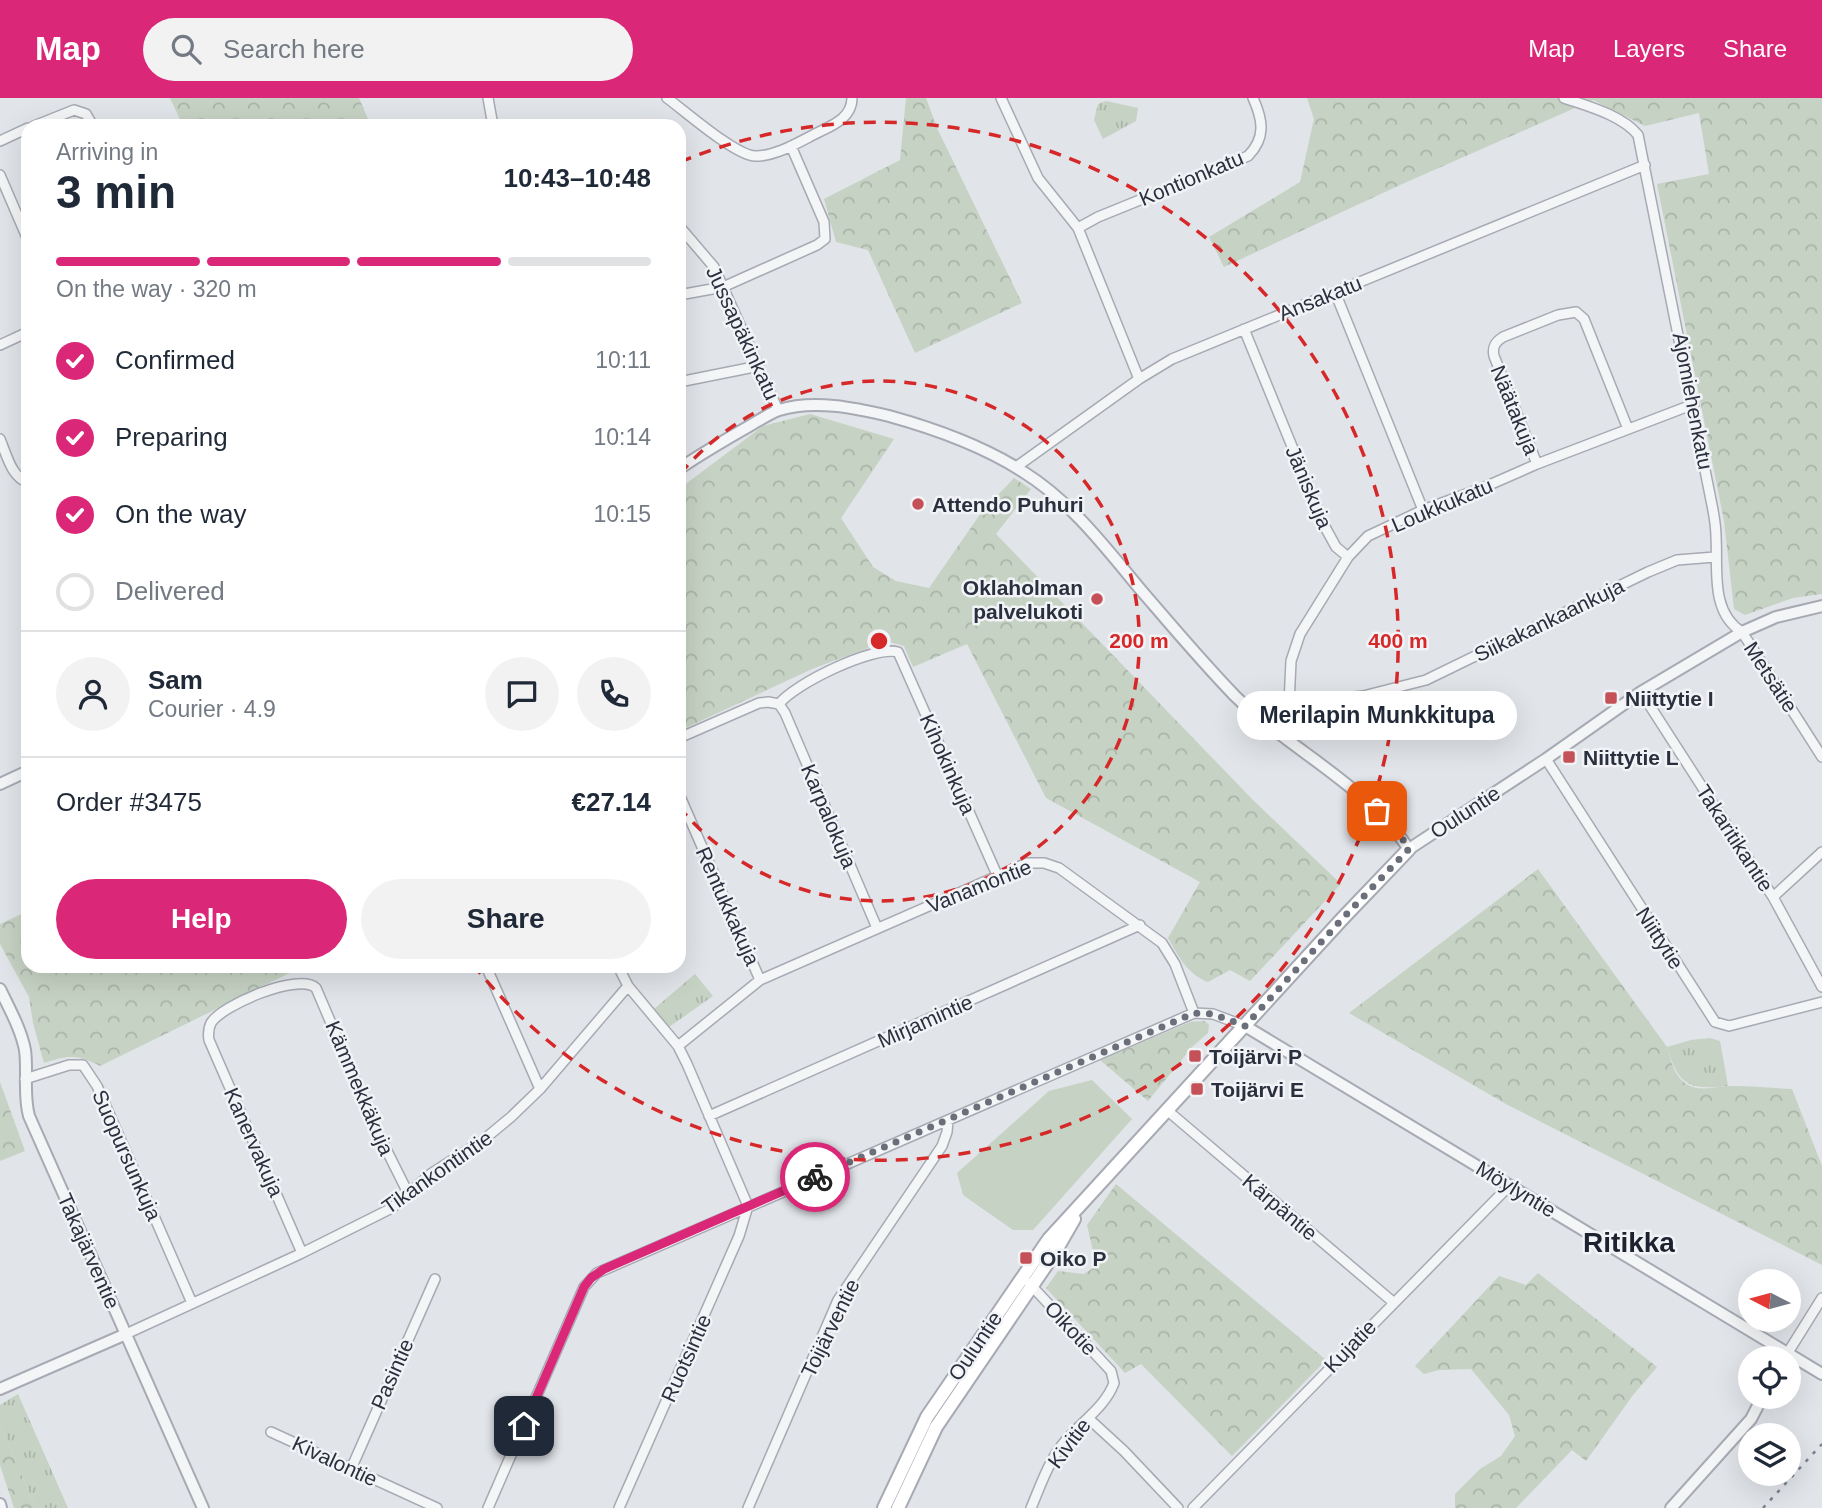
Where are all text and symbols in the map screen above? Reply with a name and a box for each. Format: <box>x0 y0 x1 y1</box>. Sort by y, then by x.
search box <box>143 18 633 81</box>
text: Map <box>35 30 101 67</box>
icon: search <box>167 30 205 68</box>
text: Search here <box>223 34 365 64</box>
text: Map <box>1528 35 1575 62</box>
text: Layers <box>1613 35 1685 62</box>
text: Share <box>1723 35 1787 62</box>
text: Arriving in <box>56 139 158 165</box>
street label: Kontionkatu <box>1135 146 1247 210</box>
text: 10:43–10:48 <box>504 163 651 193</box>
text: 3 min <box>56 166 176 218</box>
street label: Jussapäkinkatu <box>702 263 784 403</box>
street label: Ansakatu <box>1275 271 1365 325</box>
text: On the way · 320 m <box>56 276 257 302</box>
street label: Ajomiehenkatu <box>1668 331 1718 471</box>
icon: check <box>56 342 94 380</box>
text: Confirmed <box>115 345 235 375</box>
text: 10:11 <box>595 347 651 373</box>
street label: Näätakuja <box>1487 362 1543 458</box>
icon: check <box>56 419 94 457</box>
text: Preparing <box>115 422 228 452</box>
text: 10:14 <box>593 424 651 450</box>
street label: Jäniskuja <box>1281 442 1337 532</box>
street label: Loukkukatu <box>1388 473 1496 537</box>
place label: Attendo Puhuri <box>932 493 1084 516</box>
icon: check <box>56 496 94 534</box>
marker: Attendo Puhuri <box>910 496 926 512</box>
text: On the way <box>115 499 247 529</box>
text: 10:15 <box>593 501 651 527</box>
street label: Siikakankaankuja <box>1471 574 1628 666</box>
text: Delivered <box>115 576 225 606</box>
place label: Oklaholman palvelukoti <box>963 576 1083 623</box>
marker: Oklaholman palvelukoti <box>1089 591 1105 607</box>
centre of rings <box>867 629 891 653</box>
text: 200 m <box>1109 629 1169 652</box>
text: 400 m <box>1368 629 1428 652</box>
street label: Metsätie <box>1740 637 1802 717</box>
button: person <box>56 657 130 731</box>
button: chat <box>485 657 559 731</box>
button: phone <box>577 657 651 731</box>
text: Sam <box>148 665 203 695</box>
place label: Niittytie I <box>1625 687 1714 710</box>
marker: Niittytie I <box>1603 690 1619 706</box>
callout: Merilapin Munkkitupa <box>1237 692 1517 741</box>
text: Courier · 4.9 <box>148 696 276 722</box>
text: Merilapin Munkkitupa <box>1259 702 1495 728</box>
street label: Kihokinkuja <box>916 710 980 818</box>
place label: Niittytie L <box>1583 746 1679 769</box>
marker: Niittytie L <box>1561 749 1577 765</box>
street label: Karpalokuja <box>797 760 861 872</box>
street label: Takaritikantie <box>1692 780 1778 896</box>
pin <box>1347 781 1407 841</box>
street label: Ouluntie <box>1426 781 1504 843</box>
text: Order #3475 <box>56 787 202 817</box>
text: €27.14 <box>571 787 651 817</box>
icon: bag <box>1358 792 1396 830</box>
street label: Rentukkakuja <box>692 843 765 969</box>
street label: Vanamontie <box>923 855 1035 917</box>
button: Help <box>56 879 347 959</box>
button: Share <box>361 879 651 959</box>
street label: Niittytie <box>1632 903 1688 973</box>
street label: Mirjamintie <box>874 990 976 1052</box>
street label: Kämmekkäkuja <box>321 1017 399 1159</box>
place label: Toijärvi P <box>1209 1045 1302 1068</box>
marker: Toijärvi P <box>1187 1048 1203 1064</box>
place label: Toijärvi E <box>1211 1078 1304 1101</box>
marker: Toijärvi E <box>1189 1081 1205 1097</box>
street label: Kanervakuja <box>220 1084 288 1200</box>
street label: Suopursunkuja <box>88 1086 166 1224</box>
street label: Tikankontintie <box>378 1126 496 1218</box>
courier <box>780 1142 850 1212</box>
street label: Möylyntie <box>1472 1156 1560 1222</box>
icon: bike <box>796 1158 834 1196</box>
street label: Kärpäntie <box>1238 1169 1322 1245</box>
street label: Takajärventie <box>53 1190 125 1312</box>
district label: Ritikka <box>1583 1227 1675 1258</box>
place label: Oiko P <box>1040 1247 1107 1270</box>
marker: Oiko P <box>1018 1250 1034 1266</box>
north arrow <box>1738 1269 1801 1332</box>
map controls <box>1738 1269 1801 1486</box>
street label: Toijärventie <box>796 1275 864 1381</box>
street label: Oikotie <box>1040 1296 1102 1360</box>
street label: Ouluntie <box>944 1307 1006 1385</box>
street label: Ruotsintie <box>657 1311 715 1405</box>
street label: Kujatie <box>1319 1315 1381 1377</box>
street label: Pasintie <box>366 1335 418 1413</box>
button: locate <box>1738 1346 1801 1409</box>
pin <box>494 1396 554 1456</box>
icon: home <box>505 1407 543 1445</box>
street label: Kivitie <box>1043 1414 1095 1472</box>
button: layers <box>1738 1423 1801 1486</box>
street label: Kivalontie <box>289 1431 381 1491</box>

